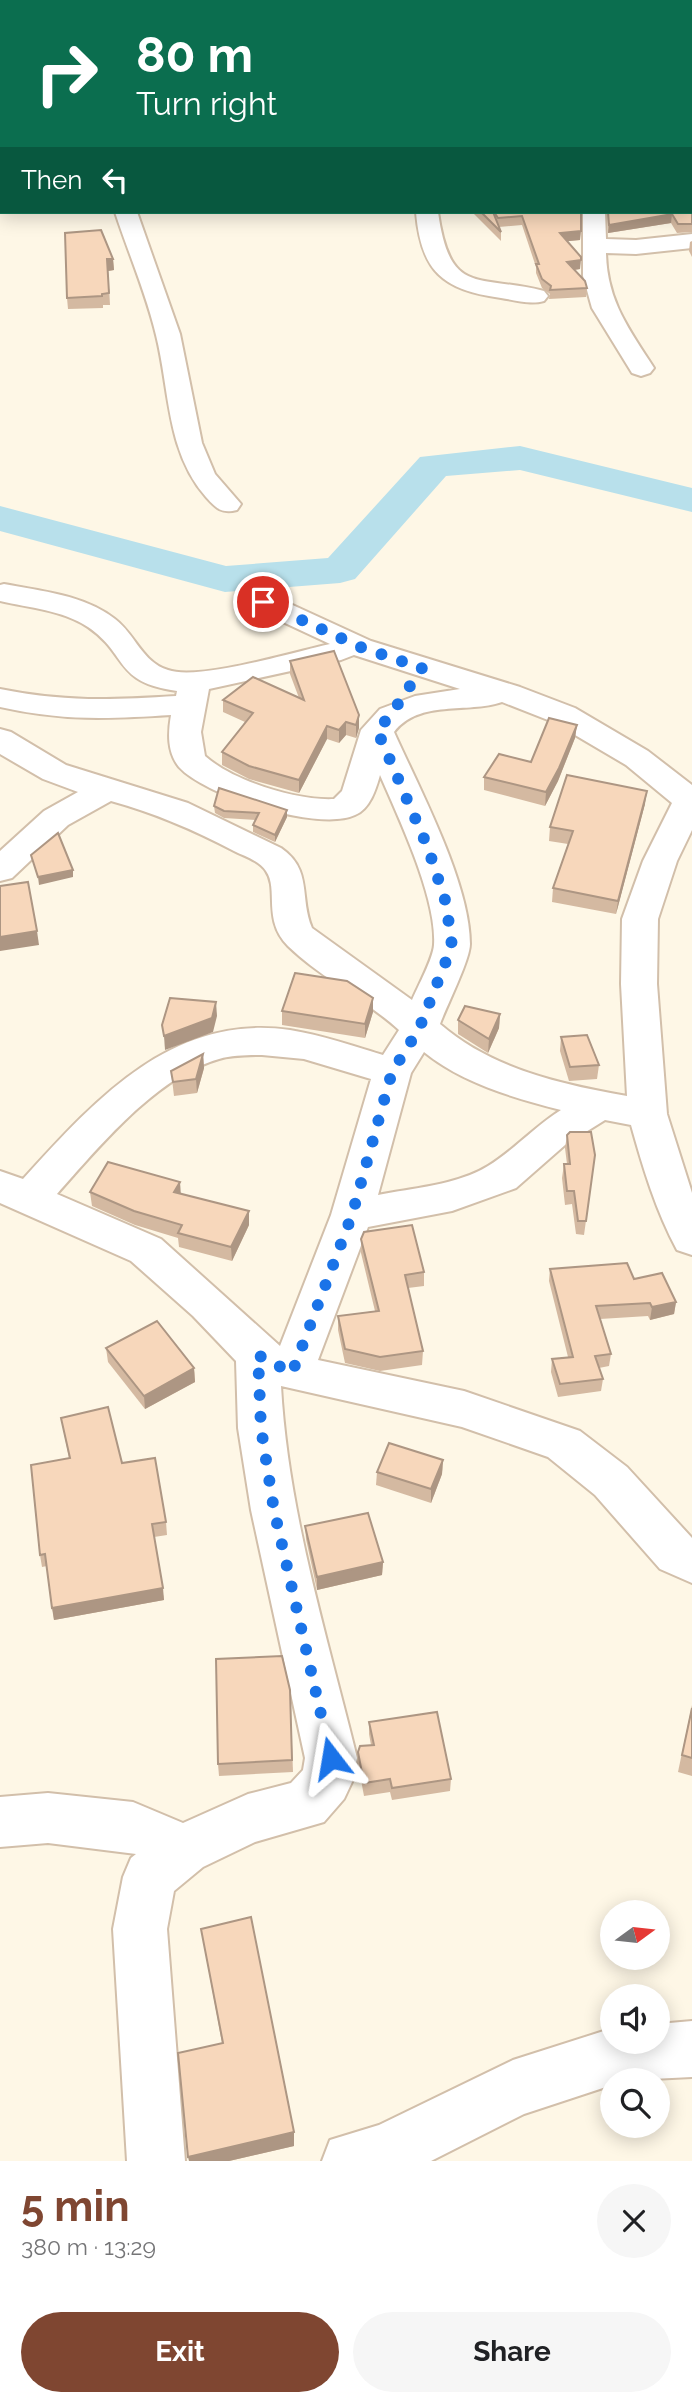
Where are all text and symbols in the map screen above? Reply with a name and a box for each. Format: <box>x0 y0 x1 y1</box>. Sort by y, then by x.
text: 80 m <box>136 26 253 83</box>
icon: right <box>21 28 112 119</box>
text: Turn right <box>136 85 277 122</box>
icon: left <box>96 161 134 199</box>
text: Then <box>21 165 82 195</box>
pin <box>233 572 293 632</box>
icon: arrive <box>244 583 282 621</box>
position arrow <box>294 1721 368 1795</box>
north arrow <box>600 1900 670 1970</box>
map controls <box>600 1900 670 2138</box>
button: sound <box>600 1984 670 2054</box>
button: search <box>600 2068 670 2138</box>
text: 5 min <box>21 2182 130 2231</box>
button: close <box>597 2184 671 2258</box>
text: 380 m · 13:29 <box>21 2233 156 2260</box>
button: Exit <box>21 2312 339 2392</box>
button: Share <box>353 2312 671 2392</box>

